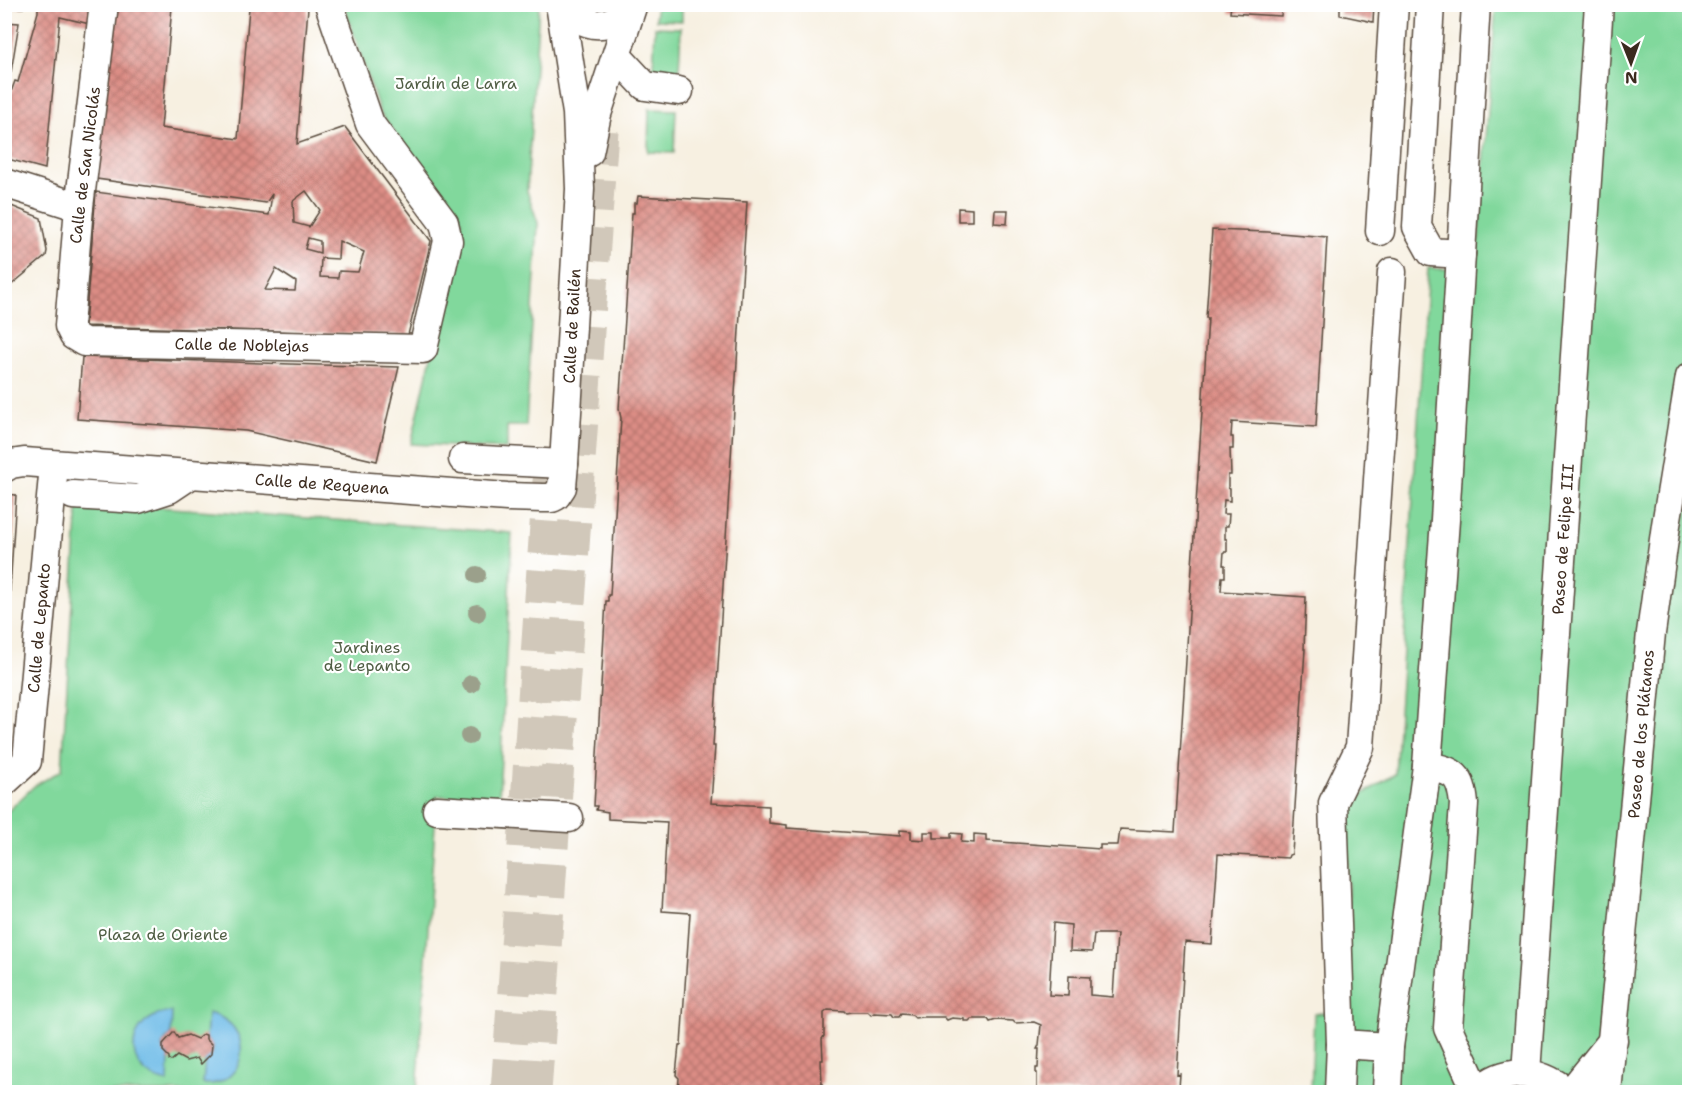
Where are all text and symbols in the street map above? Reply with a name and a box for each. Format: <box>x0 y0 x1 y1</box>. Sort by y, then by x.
north arrow <box>1601 33 1661 93</box>
text: N <box>1625 67 1638 88</box>
park label: Jardín de Larra <box>395 73 517 94</box>
street label: Calle de San Nicolás <box>65 85 105 245</box>
street label: Calle de Bailén <box>559 268 586 384</box>
street label: Calle de Noblejas <box>175 333 310 357</box>
street label: Paseo de Felipe III <box>1547 463 1579 615</box>
street label: Calle de Requena <box>254 469 390 499</box>
street label: Calle de Lepanto <box>23 562 55 694</box>
park label: Jardines de Lepanto <box>324 637 410 676</box>
street label: Paseo de los Plátanos <box>1623 649 1659 819</box>
park label: Plaza de Oriente <box>98 924 228 945</box>

